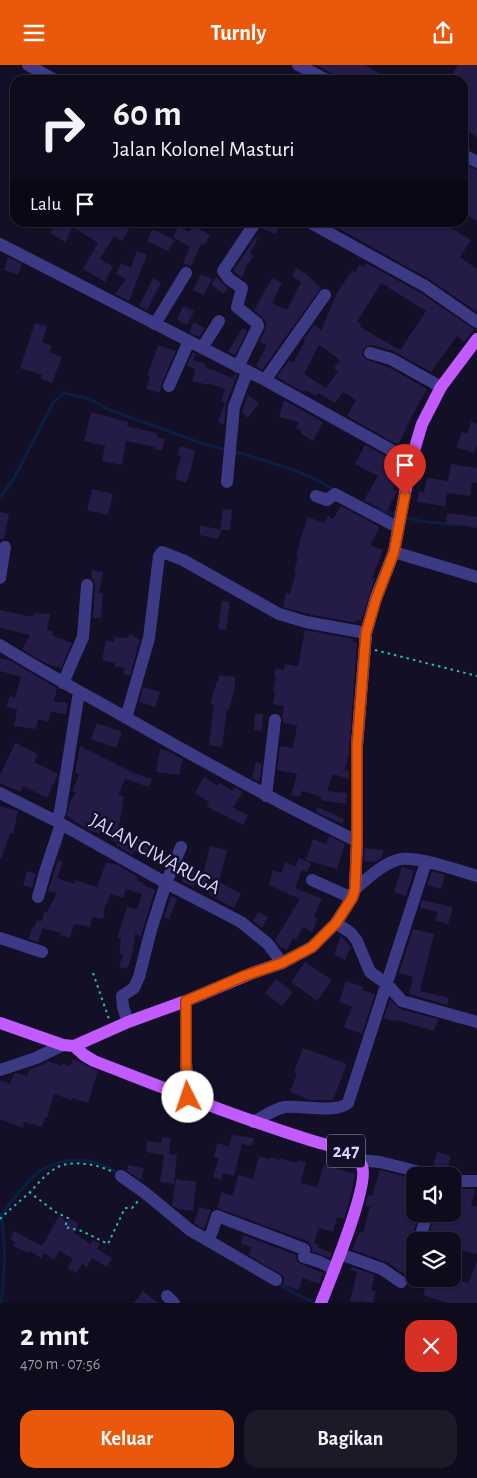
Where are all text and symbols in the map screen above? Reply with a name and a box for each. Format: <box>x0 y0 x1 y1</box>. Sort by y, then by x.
icon: menu <box>20 19 48 47</box>
icon: share <box>429 19 457 47</box>
text: Turnly <box>211 22 266 44</box>
icon: right <box>30 95 95 160</box>
text: 60 m <box>113 97 182 132</box>
text: Jalan Kolonel Masturi <box>113 138 295 160</box>
icon: arrive <box>71 190 99 218</box>
text: Lalu <box>30 195 61 214</box>
pin <box>384 444 426 495</box>
icon: arrive <box>391 451 419 479</box>
street label: JALAN CIWARUGA <box>86 810 224 898</box>
position arrow <box>161 1070 213 1122</box>
road number: 247 <box>327 1135 365 1167</box>
map controls <box>406 1167 461 1287</box>
button: sound <box>406 1167 461 1222</box>
button: layers <box>406 1232 461 1287</box>
button: close <box>405 1320 457 1372</box>
text: 2 mnt <box>20 1321 89 1351</box>
text: 470 m · 07:56 <box>20 1356 100 1372</box>
button: Keluar <box>20 1410 234 1468</box>
button: Bagikan <box>244 1410 457 1468</box>

